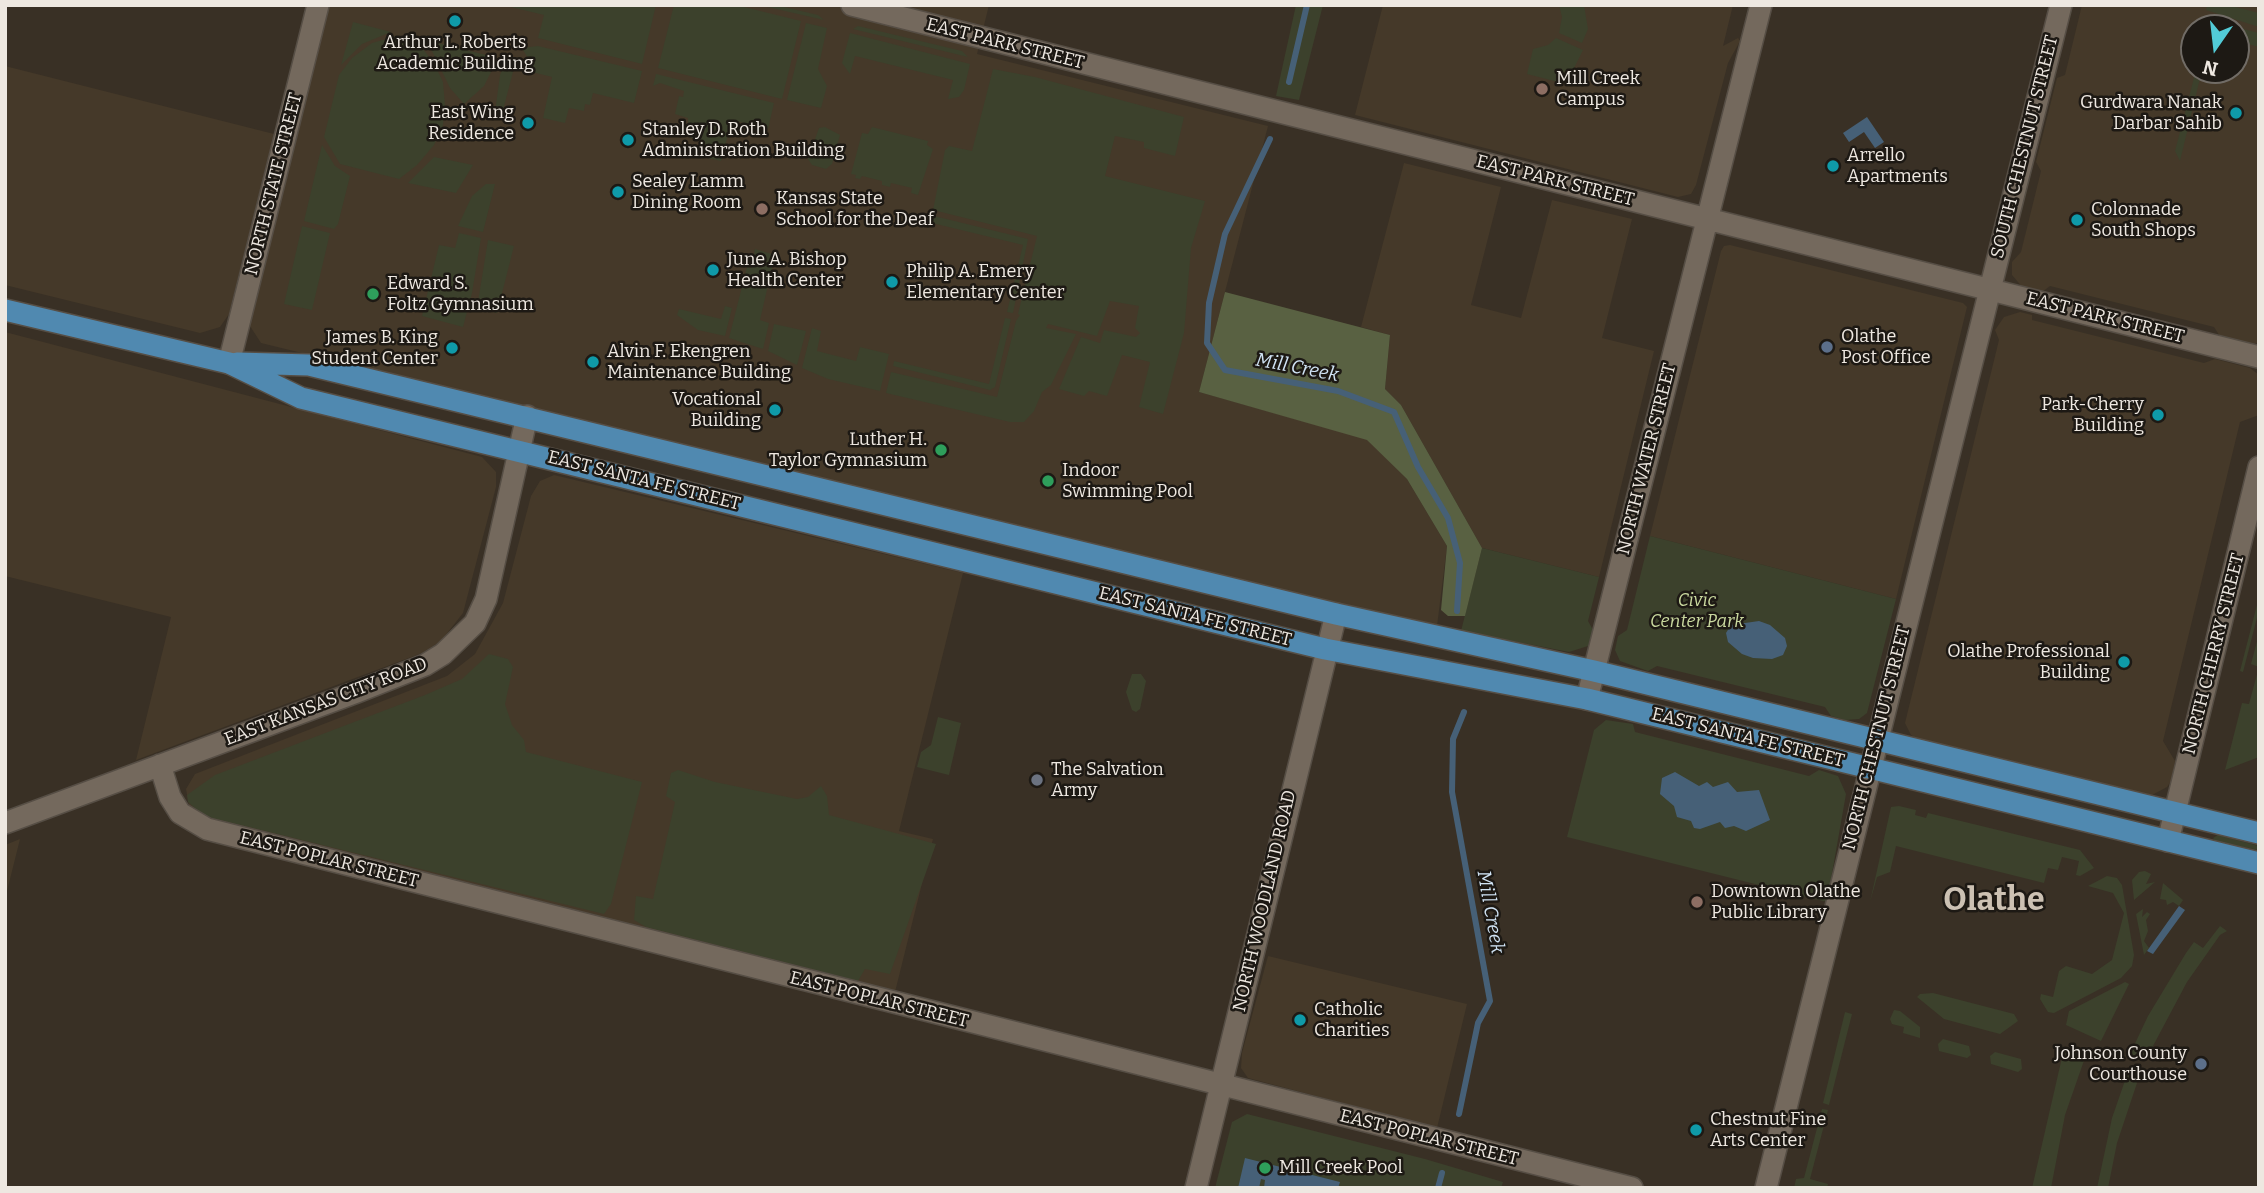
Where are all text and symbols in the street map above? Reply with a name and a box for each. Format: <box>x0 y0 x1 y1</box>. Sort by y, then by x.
marker: Arthur L. Roberts Academic Building <box>447 13 463 29</box>
street label: EAST PARK STREET <box>924 14 1086 74</box>
north arrow <box>2180 14 2250 84</box>
place label: Arthur L. Roberts Academic Building <box>376 32 534 74</box>
street label: SOUTH CHESTNUT STREET <box>1987 33 2063 261</box>
text: N <box>2200 55 2220 81</box>
place label: Mill Creek Campus <box>1556 68 1640 110</box>
marker: Mill Creek Campus <box>1534 81 1550 97</box>
street label: NORTH STATE STREET <box>241 91 307 277</box>
place label: Gurdwara Nanak Darbar Sahib <box>2080 92 2222 134</box>
place label: East Wing Residence <box>428 102 514 144</box>
marker: Gurdwara Nanak Darbar Sahib <box>2228 105 2244 121</box>
marker: East Wing Residence <box>520 115 536 131</box>
place label: Stanley D. Roth Administration Building <box>642 119 844 162</box>
marker: Stanley D. Roth Administration Building <box>620 132 636 148</box>
place label: Arrello Apartments <box>1847 145 1948 188</box>
street label: EAST PARK STREET <box>1474 151 1636 211</box>
marker: Arrello Apartments <box>1825 158 1841 174</box>
place label: Sealey Lamm Dining Room <box>632 171 744 214</box>
marker: Sealey Lamm Dining Room <box>610 184 626 200</box>
place label: Kansas State School for the Deaf <box>776 188 934 230</box>
place label: Colonnade South Shops <box>2091 199 2196 242</box>
marker: Kansas State School for the Deaf <box>754 201 770 217</box>
marker: Colonnade South Shops <box>2069 212 2085 228</box>
place label: June A. Bishop Health Center <box>727 249 847 292</box>
place label: Philip A. Emery Elementary Center <box>906 261 1065 304</box>
marker: June A. Bishop Health Center <box>705 262 721 278</box>
place label: Edward S. Foltz Gymnasium <box>387 273 534 316</box>
marker: Philip A. Emery Elementary Center <box>884 274 900 290</box>
marker: Edward S. Foltz Gymnasium <box>365 286 381 302</box>
street label: EAST PARK STREET <box>2024 288 2186 348</box>
place label: Olathe Post Office <box>1841 326 1931 368</box>
place label: James B. King Student Center <box>311 327 438 370</box>
marker: Olathe Post Office <box>1819 339 1835 355</box>
marker: James B. King Student Center <box>444 340 460 356</box>
place label: Alvin F. Ekengren Maintenance Building <box>607 341 791 384</box>
water label: Mill Creek <box>1254 349 1340 387</box>
marker: Alvin F. Ekengren Maintenance Building <box>585 354 601 370</box>
street label: NORTH WATER STREET <box>1613 361 1681 557</box>
place label: Vocational Building <box>672 389 761 432</box>
place label: Park-Cherry Building <box>2041 394 2144 436</box>
marker: Vocational Building <box>767 402 783 418</box>
marker: Park-Cherry Building <box>2150 407 2166 423</box>
place label: Luther H. Taylor Gymnasium <box>769 429 927 472</box>
marker: Luther H. Taylor Gymnasium <box>933 442 949 458</box>
street label: EAST SANTA FE STREET <box>545 447 743 515</box>
place label: Indoor Swimming Pool <box>1062 460 1193 503</box>
marker: Indoor Swimming Pool <box>1040 473 1056 489</box>
street label: NORTH CHERRY STREET <box>2179 551 2249 757</box>
street label: EAST SANTA FE STREET <box>1096 583 1294 651</box>
park label: Civic Center Park <box>1650 590 1744 632</box>
street label: NORTH CHESTNUT STREET <box>1839 624 1915 852</box>
place label: Olathe Professional Building <box>1947 641 2110 684</box>
street label: EAST KANSAS CITY ROAD <box>222 653 430 751</box>
marker: Olathe Professional Building <box>2116 654 2132 670</box>
street label: EAST SANTA FE STREET <box>1649 704 1847 772</box>
place label: The Salvation Army <box>1051 759 1164 802</box>
marker: The Salvation Army <box>1029 772 1045 788</box>
street label: NORTH WOODLAND ROAD <box>1229 788 1301 1014</box>
street label: EAST POPLAR STREET <box>237 827 421 893</box>
water label: Mill Creek <box>1471 869 1509 955</box>
place label: Downtown Olathe Public Library <box>1711 881 1861 924</box>
district label: Olathe <box>1943 882 2045 920</box>
marker: Downtown Olathe Public Library <box>1689 894 1705 910</box>
street label: EAST POPLAR STREET <box>787 967 971 1033</box>
place label: Catholic Charities <box>1314 999 1390 1042</box>
marker: Catholic Charities <box>1292 1012 1308 1028</box>
place label: Johnson County Courthouse <box>2055 1043 2187 1086</box>
marker: Johnson County Courthouse <box>2193 1056 2209 1072</box>
street label: EAST POPLAR STREET <box>1337 1105 1521 1171</box>
place label: Chestnut Fine Arts Center <box>1710 1109 1826 1152</box>
marker: Chestnut Fine Arts Center <box>1688 1122 1704 1138</box>
place label: Mill Creek Pool <box>1279 1157 1403 1179</box>
marker: Mill Creek Pool <box>1257 1160 1273 1176</box>

